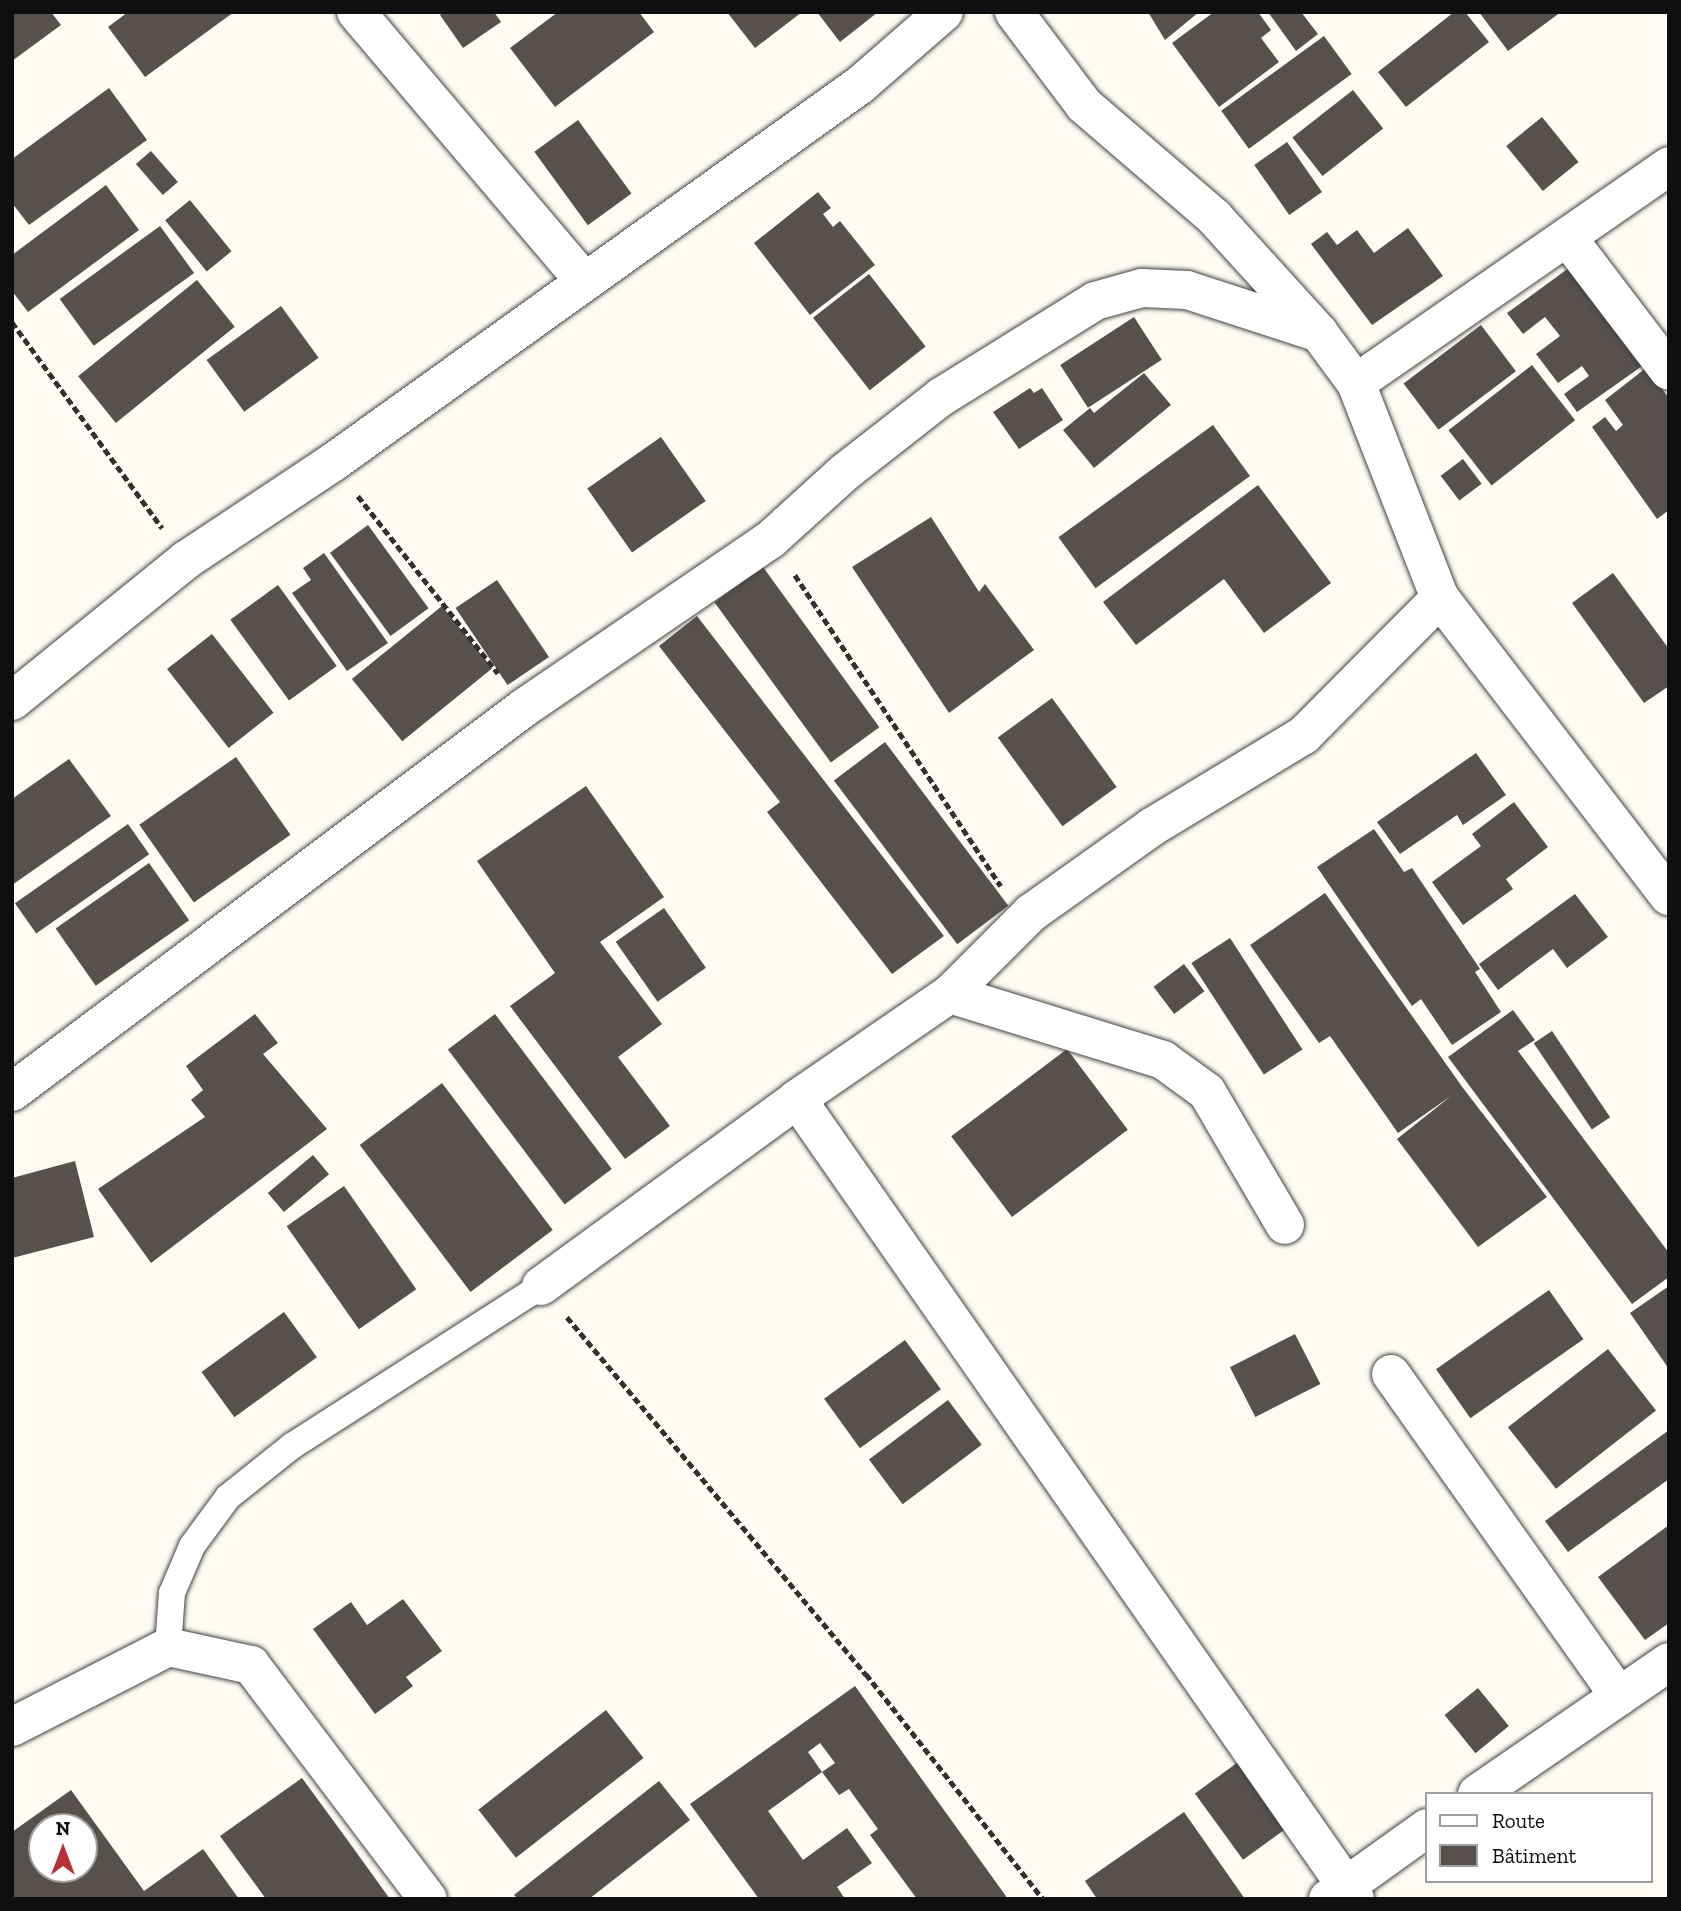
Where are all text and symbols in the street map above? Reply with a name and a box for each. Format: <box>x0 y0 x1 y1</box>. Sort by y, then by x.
legend <box>1426 1792 1653 1883</box>
text: Route <box>1492 1808 1545 1833</box>
north arrow <box>28 1813 98 1883</box>
text: N <box>56 1817 70 1840</box>
text: Bâtiment <box>1492 1843 1576 1868</box>

